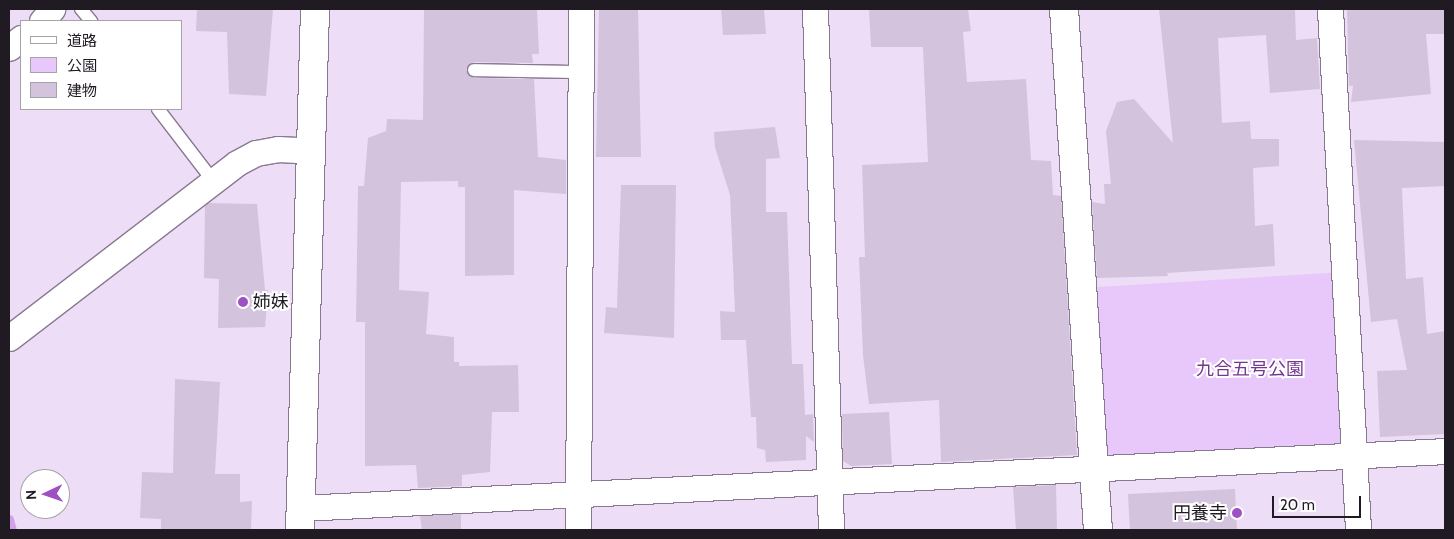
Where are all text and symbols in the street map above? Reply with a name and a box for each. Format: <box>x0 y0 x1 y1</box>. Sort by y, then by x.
legend <box>20 20 182 110</box>
text: 道路 <box>67 32 97 50</box>
text: 公園 <box>67 57 97 75</box>
text: 建物 <box>67 82 97 100</box>
place label: 姉妹 <box>253 291 289 313</box>
marker: 姉妹 <box>237 296 249 308</box>
park label: 九合五号公園 <box>1196 358 1304 380</box>
north arrow <box>20 469 70 519</box>
scale bar <box>1274 486 1363 518</box>
text: N <box>22 489 40 500</box>
text: 20 m <box>1280 496 1315 514</box>
place label: 円養寺 <box>1173 502 1227 524</box>
marker: 円養寺 <box>1231 507 1243 519</box>

